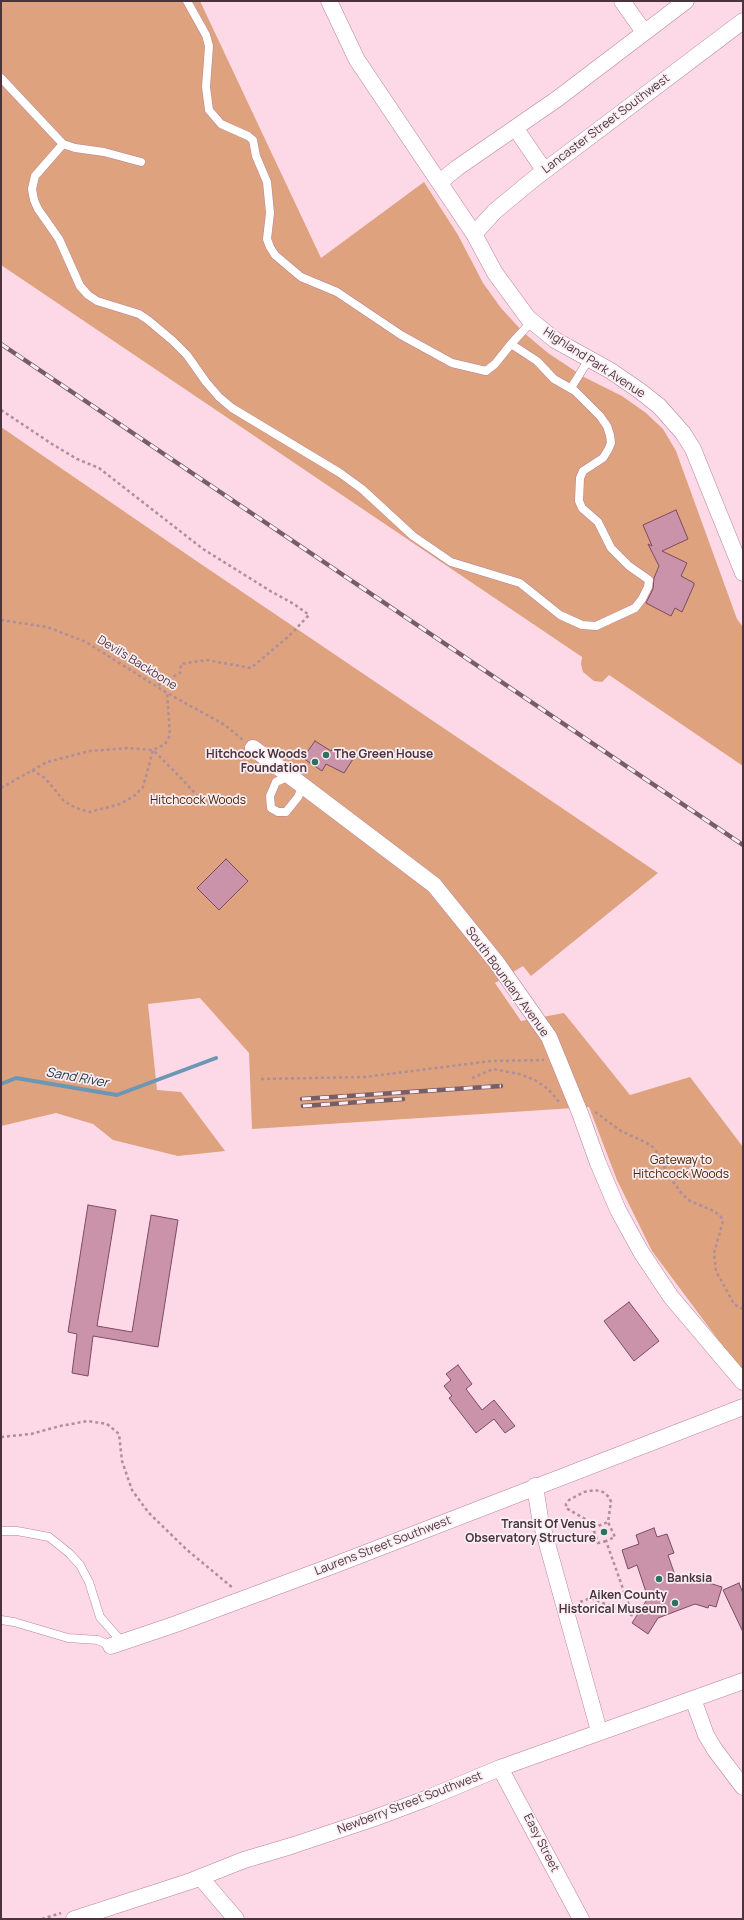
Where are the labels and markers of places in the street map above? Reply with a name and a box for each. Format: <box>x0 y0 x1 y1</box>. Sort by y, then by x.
place label: Hitchcock Woods Foundation <box>206 748 307 776</box>
place label: The Green House <box>334 748 433 762</box>
marker: The Green House <box>321 750 331 760</box>
marker: Hitchcock Woods Foundation <box>310 757 320 767</box>
place label: Transit Of Venus Observatory Structure <box>465 1518 596 1546</box>
marker: Transit Of Venus Observatory Structure <box>599 1527 609 1537</box>
place label: Banksia <box>667 1572 712 1586</box>
marker: Banksia <box>654 1574 664 1584</box>
place label: Aiken County Historical Museum <box>559 1589 667 1617</box>
marker: Aiken County Historical Museum <box>670 1598 680 1608</box>

